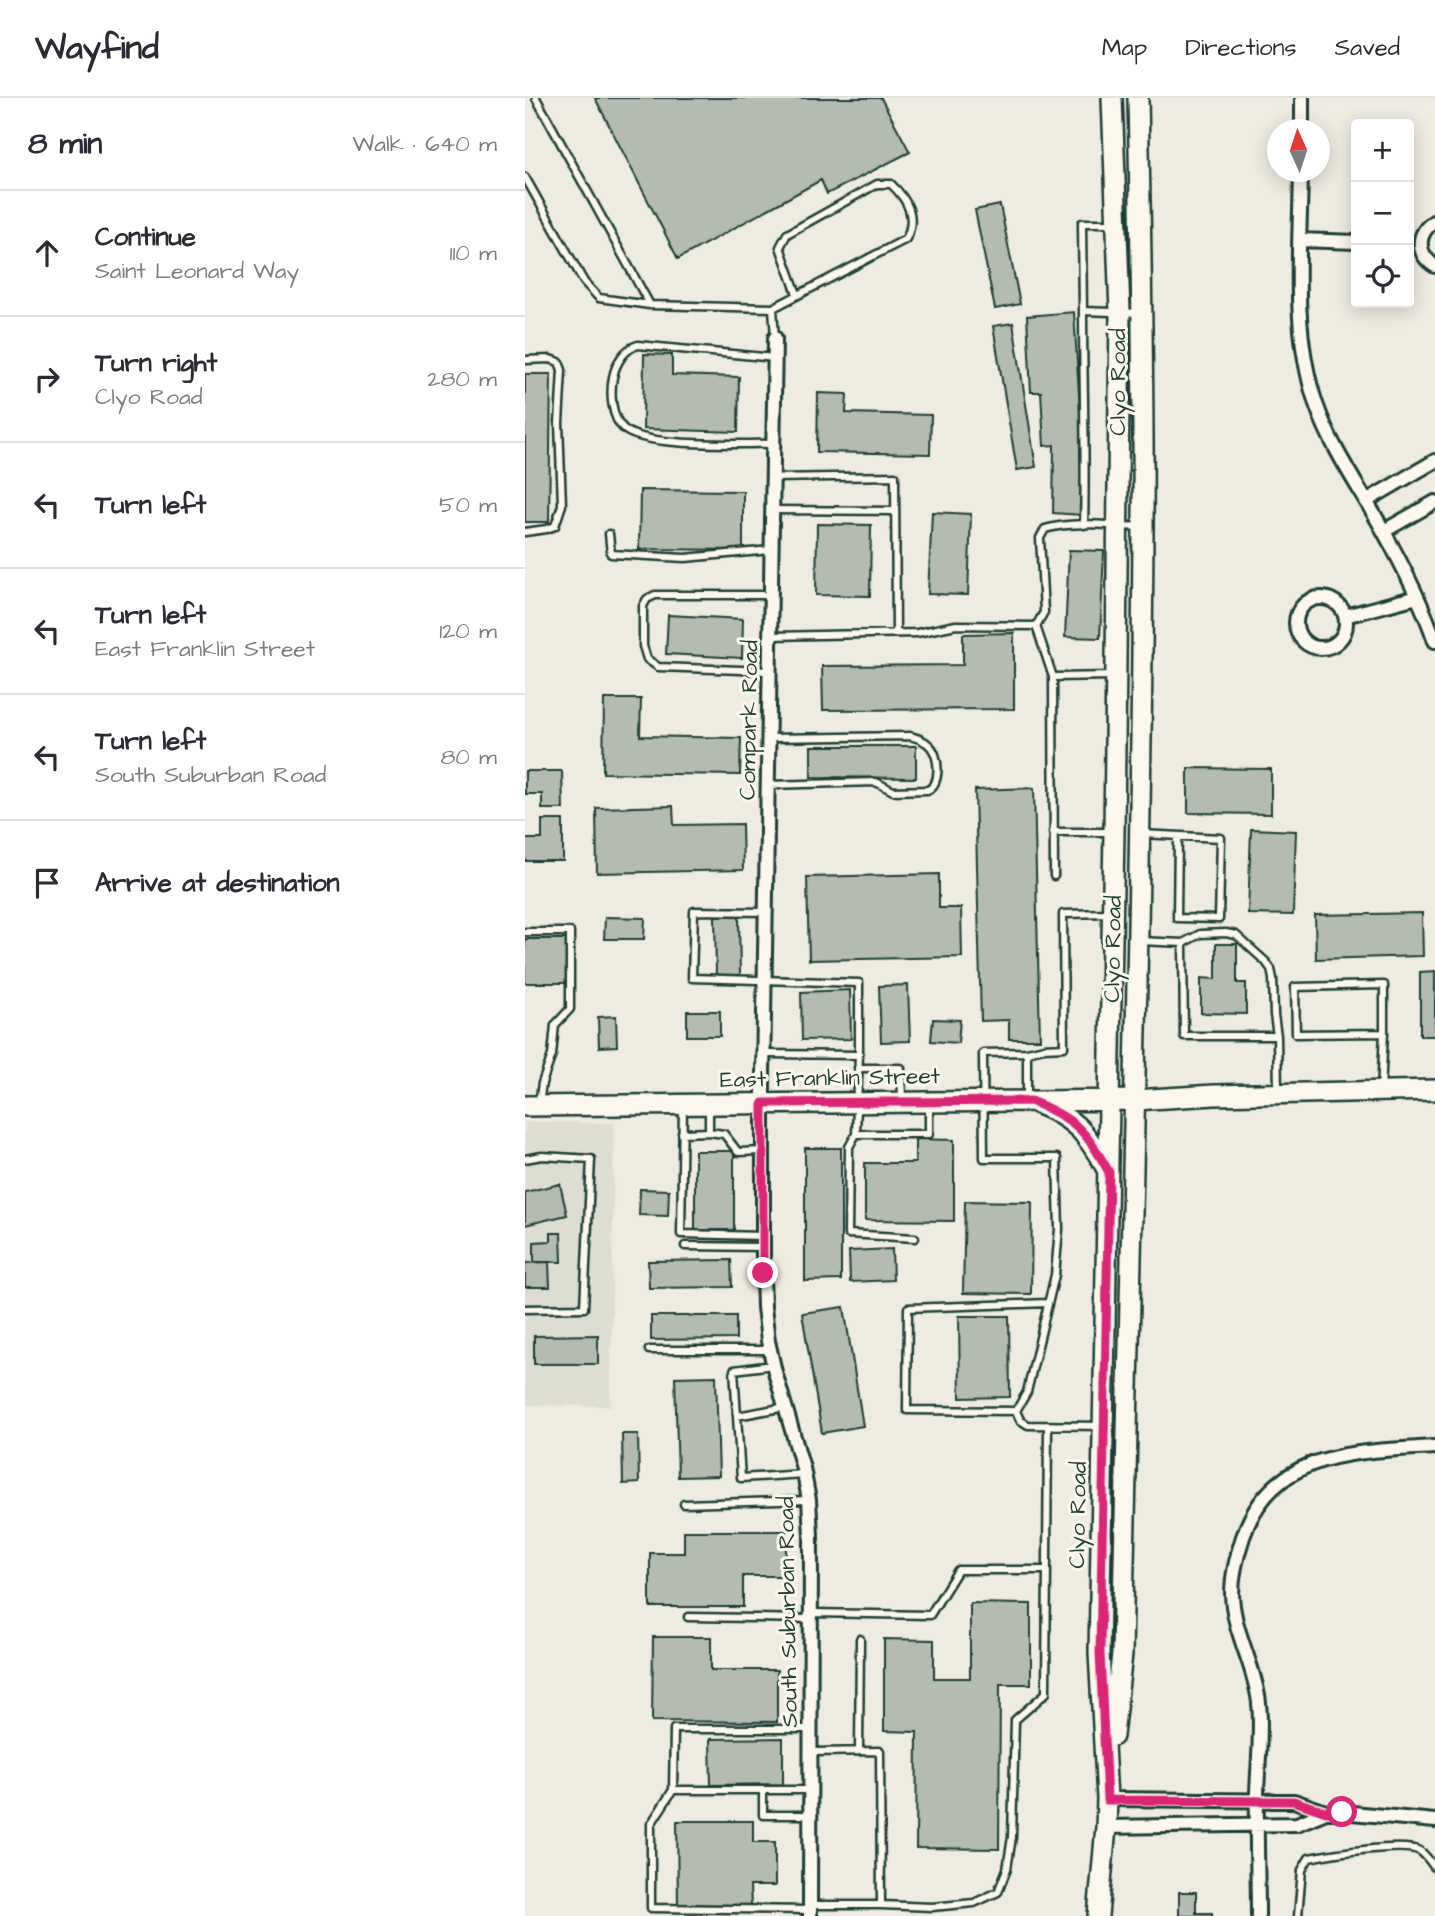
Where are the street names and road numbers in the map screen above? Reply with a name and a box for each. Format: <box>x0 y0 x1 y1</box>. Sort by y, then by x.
street label: Clyo Road <box>1102 328 1135 436</box>
street label: Compark Road <box>732 639 766 801</box>
street label: Clyo Road <box>1096 895 1131 1003</box>
street label: East Franklin Street <box>720 1060 941 1096</box>
street label: Clyo Road <box>1061 1461 1096 1569</box>
street label: South Suburban Road <box>770 1496 806 1728</box>

